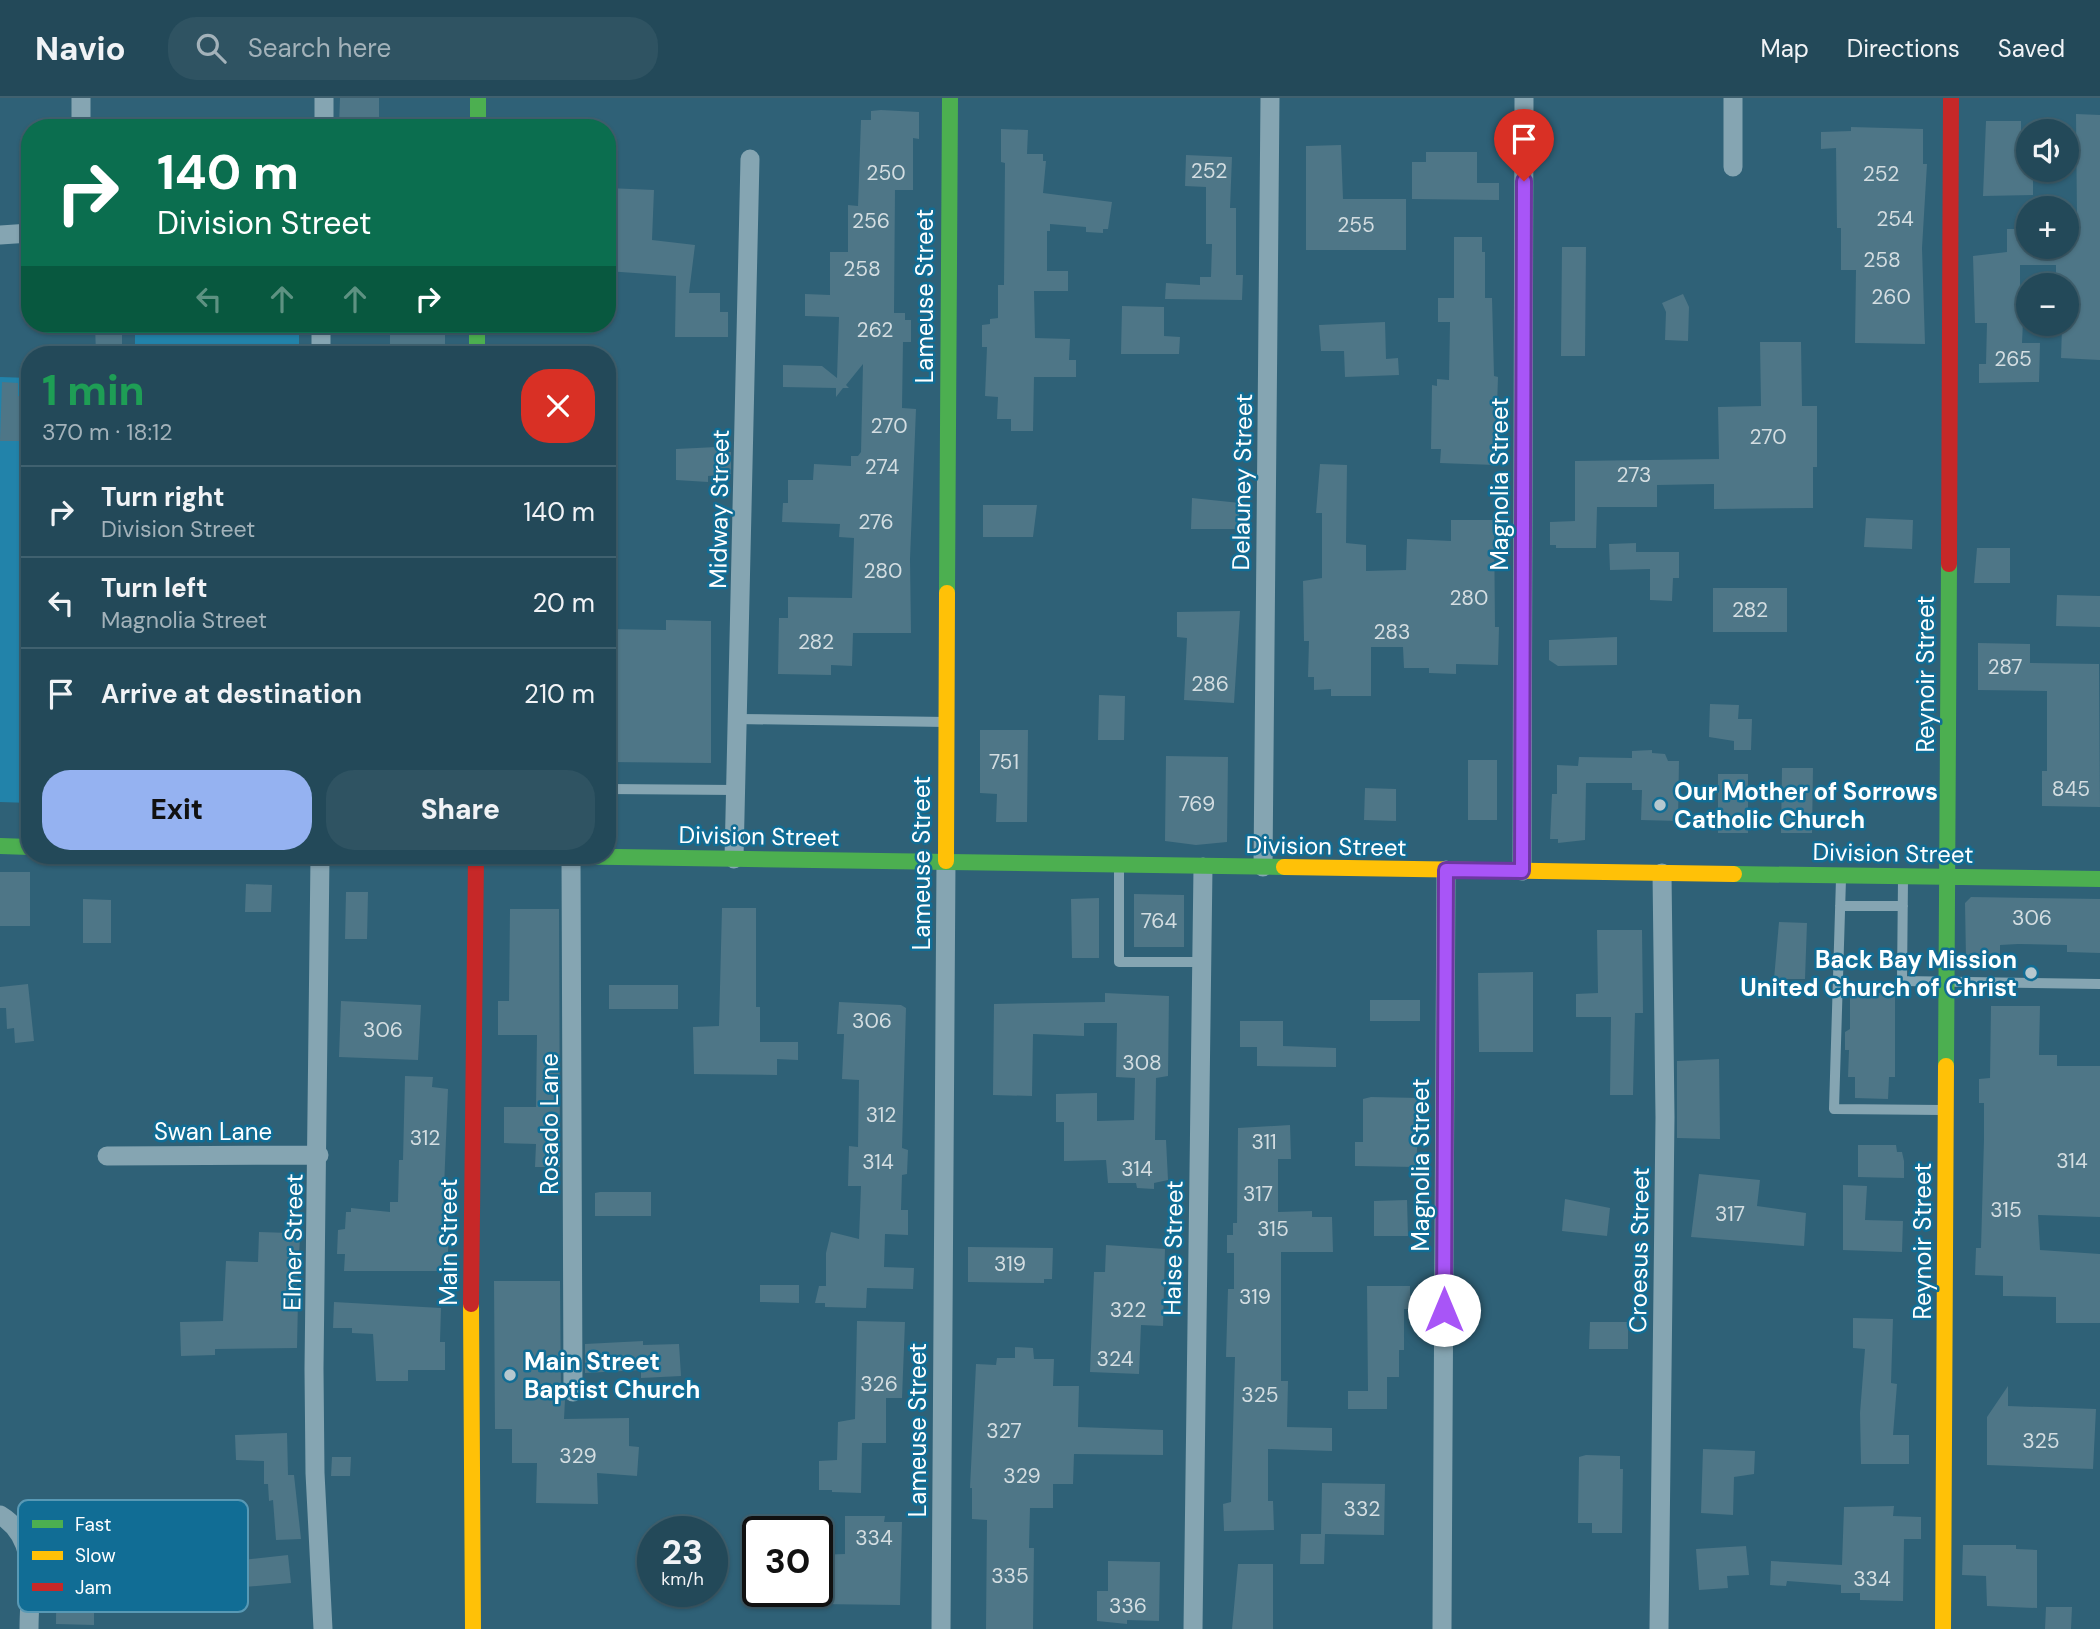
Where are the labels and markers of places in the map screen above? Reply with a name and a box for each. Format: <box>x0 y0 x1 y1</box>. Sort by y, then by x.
pin <box>1494 109 1554 181</box>
place label: Our Mother of Sorrows Catholic Church <box>1674 776 1938 835</box>
marker: Our Mother of Sorrows Catholic Church <box>1652 797 1668 813</box>
place label: Back Bay Mission United Church of Christ <box>1740 944 2017 1003</box>
marker: Back Bay Mission United Church of Christ <box>2023 965 2039 981</box>
place label: Main Street Baptist Church <box>524 1346 700 1405</box>
marker: Main Street Baptist Church <box>502 1367 518 1383</box>

